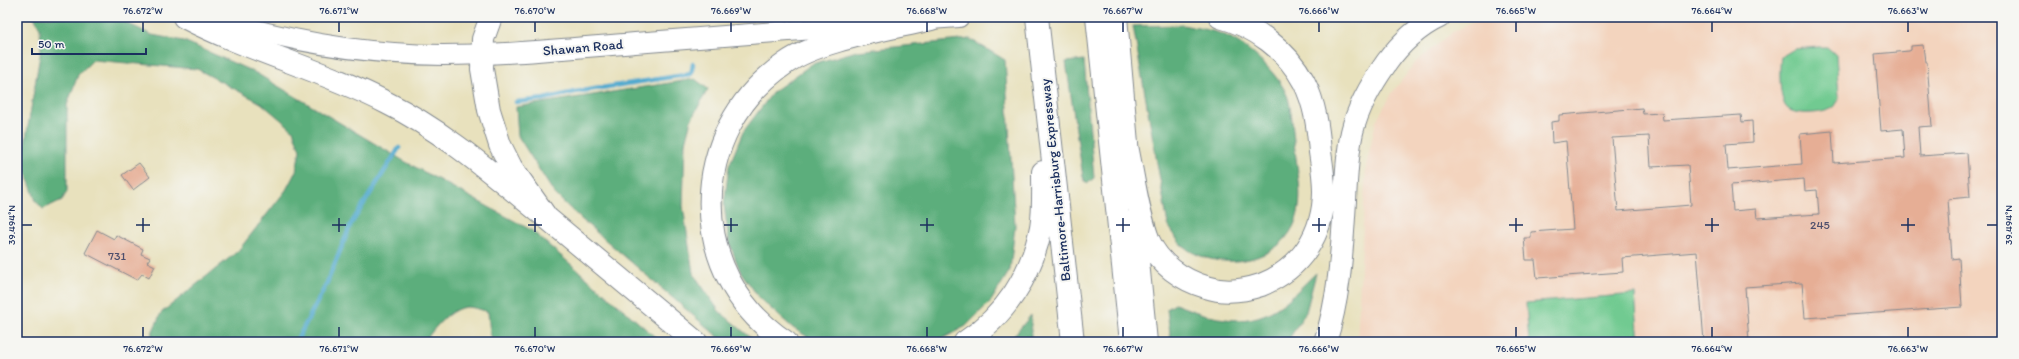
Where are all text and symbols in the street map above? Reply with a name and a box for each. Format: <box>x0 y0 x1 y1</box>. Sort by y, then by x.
text: 76.672°W <box>123 4 163 17</box>
text: 76.671°W <box>319 4 359 17</box>
text: 76.670°W <box>515 4 556 17</box>
text: 76.669°W <box>711 4 751 17</box>
text: 76.668°W <box>907 4 948 17</box>
text: 76.667°W <box>1103 4 1143 17</box>
text: 76.666°W <box>1299 4 1339 17</box>
text: 76.665°W <box>1496 4 1536 17</box>
text: 76.664°W <box>1692 4 1733 17</box>
text: 76.663°W <box>1888 4 1929 17</box>
scale bar <box>32 30 146 56</box>
street label: Shawan Road <box>542 35 624 59</box>
text: 50 m <box>38 37 64 51</box>
street label: Baltimore-Harrisburg Expressway <box>1036 77 1075 282</box>
text: 39.494°N <box>5 205 18 245</box>
text: 39.494°N <box>2002 205 2015 245</box>
house number: 245 <box>1810 218 1830 232</box>
house number: 731 <box>108 249 126 263</box>
text: 76.672°W <box>123 342 163 355</box>
text: 76.671°W <box>319 342 359 355</box>
text: 76.670°W <box>515 342 556 355</box>
text: 76.669°W <box>711 342 751 355</box>
text: 76.668°W <box>907 342 948 355</box>
text: 76.667°W <box>1103 342 1143 355</box>
text: 76.666°W <box>1299 342 1339 355</box>
text: 76.665°W <box>1496 342 1536 355</box>
text: 76.664°W <box>1692 342 1733 355</box>
text: 76.663°W <box>1888 342 1929 355</box>

